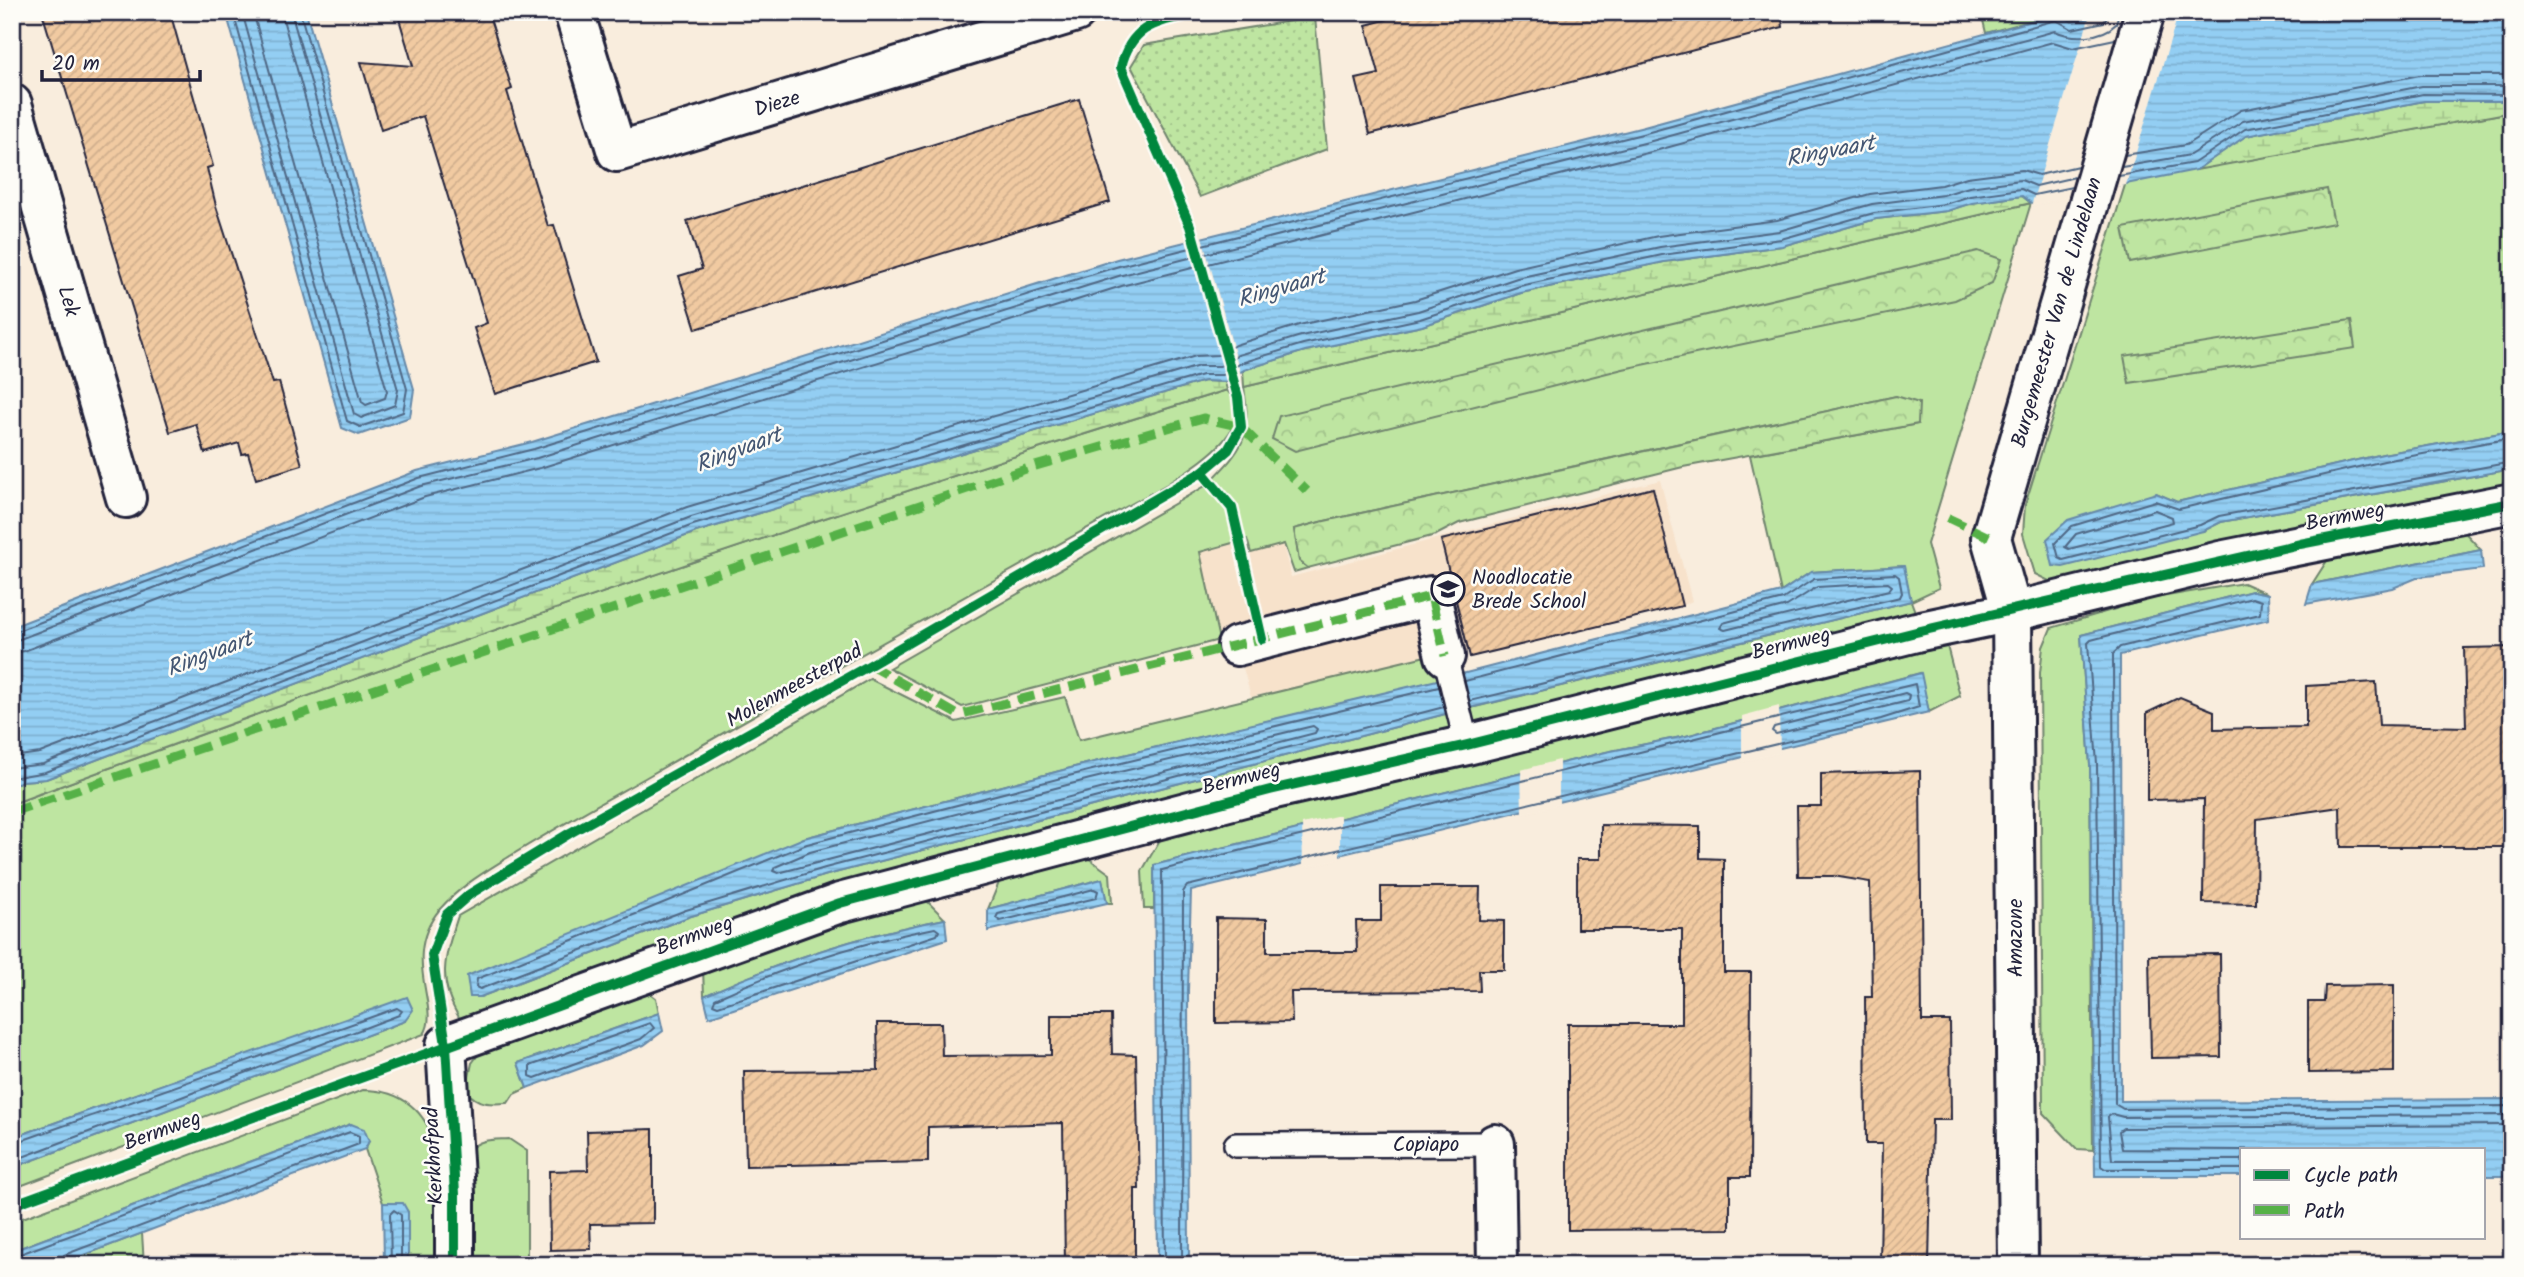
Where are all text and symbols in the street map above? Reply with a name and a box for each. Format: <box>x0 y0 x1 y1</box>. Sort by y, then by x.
scale bar <box>42 38 200 82</box>
text: 20 m <box>52 48 100 81</box>
street label: Dieze <box>750 82 805 127</box>
water label: Ringvaart <box>1783 125 1882 178</box>
street label: Burgemeester Van de Lindelaan <box>2003 173 2112 452</box>
water label: Ringvaart <box>1233 258 1334 319</box>
street label: Lek <box>47 282 88 321</box>
water label: Ringvaart <box>690 416 791 484</box>
street label: Bermweg <box>2303 494 2388 541</box>
place label: Noodlocatie Brede School <box>1472 562 1586 619</box>
school or university icon: Noodlocatie Brede School <box>1429 570 1467 608</box>
street label: Bermweg <box>1749 619 1834 670</box>
water label: Ringvaart <box>161 620 262 688</box>
street label: Molenmeesterpad <box>721 635 869 737</box>
street label: Bermweg <box>1199 754 1284 805</box>
street label: Amazone <box>2000 898 2033 977</box>
street label: Bermweg <box>651 907 738 966</box>
street label: Bermweg <box>119 1102 206 1161</box>
street label: Kerkhofpad <box>415 1106 454 1206</box>
street label: Copiapo <box>1393 1129 1459 1162</box>
legend <box>2240 1148 2486 1238</box>
text: Cycle path <box>2304 1160 2398 1193</box>
text: Path <box>2304 1196 2345 1229</box>

